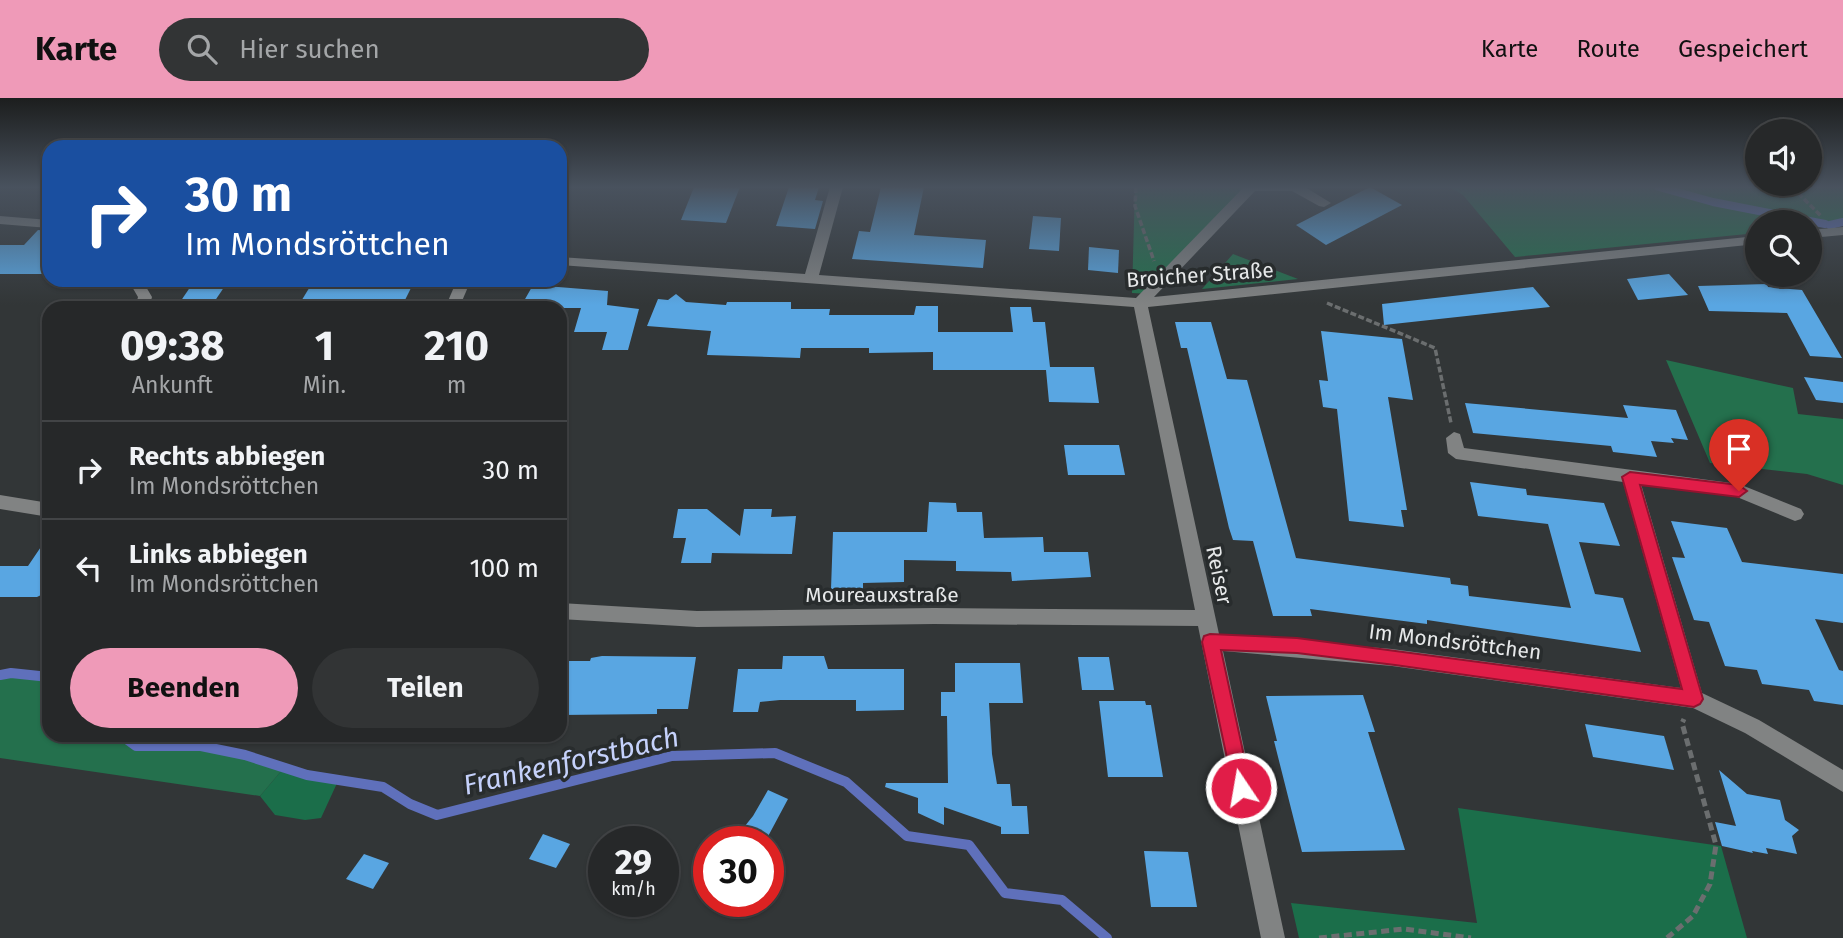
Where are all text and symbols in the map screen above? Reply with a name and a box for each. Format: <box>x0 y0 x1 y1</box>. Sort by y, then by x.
search box <box>159 18 649 81</box>
text: Karte <box>35 29 117 69</box>
icon: search <box>183 30 221 68</box>
text: Hier suchen <box>239 34 380 65</box>
text: Karte <box>1481 35 1538 63</box>
text: Route <box>1576 35 1640 63</box>
text: Gespeichert <box>1678 35 1808 63</box>
map controls <box>1745 119 1822 287</box>
button: sound <box>1745 119 1822 196</box>
text: 30 m <box>185 165 292 224</box>
icon: right <box>70 168 161 259</box>
button: search <box>1745 210 1822 287</box>
text: Im Mondsröttchen <box>185 225 450 263</box>
street label: Broicher Straße <box>1125 257 1275 293</box>
text: 09:38 <box>120 321 225 371</box>
text: 1 <box>315 321 334 371</box>
text: 210 <box>424 321 489 371</box>
text: Ankunft <box>132 371 213 399</box>
text: Min. <box>303 371 346 399</box>
text: m <box>447 371 466 399</box>
pin <box>1709 419 1769 491</box>
icon: arrive <box>1720 430 1758 468</box>
text: Rechts abbiegen <box>129 441 325 472</box>
icon: right <box>70 451 108 489</box>
text: 30 m <box>482 455 539 486</box>
text: Im Mondsröttchen <box>129 472 319 500</box>
text: Links abbiegen <box>129 539 308 570</box>
street label: Reiser <box>1200 543 1238 607</box>
icon: left <box>70 549 108 587</box>
text: 100 m <box>470 553 539 584</box>
text: Im Mondsröttchen <box>129 570 319 598</box>
street label: Moureauxstraße <box>805 582 959 608</box>
street label: Im Mondsröttchen <box>1367 619 1543 665</box>
button: Beenden <box>70 648 298 728</box>
button: Teilen <box>312 648 539 728</box>
water label: Frankenforstbach <box>460 720 682 802</box>
position arrow <box>1204 751 1278 825</box>
speed limit sign: 30 <box>693 826 784 917</box>
text: 29 <box>615 841 652 883</box>
text: km/h <box>611 878 656 900</box>

